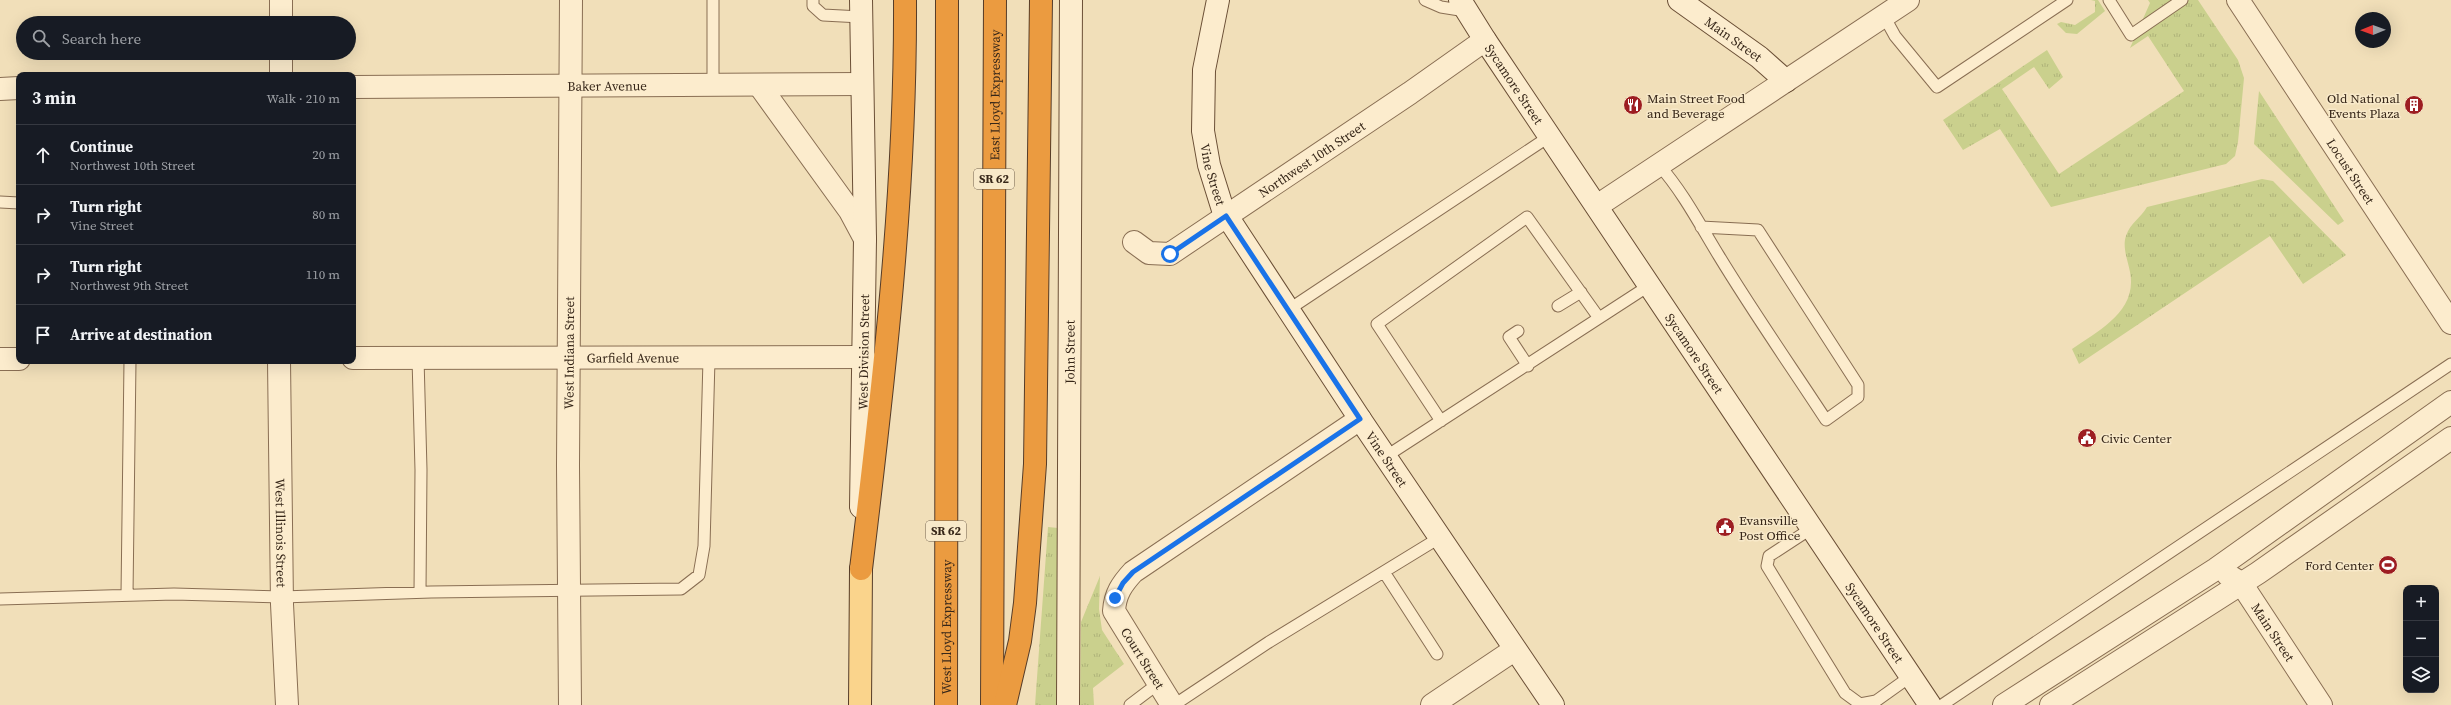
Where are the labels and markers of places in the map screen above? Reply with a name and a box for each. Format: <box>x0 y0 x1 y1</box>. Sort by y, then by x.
place label: Main Street Food and Beverage <box>1647 90 1746 122</box>
place label: Old National Events Plaza <box>2327 90 2400 122</box>
restaurant icon: Main Street Food and Beverage <box>1622 94 1644 116</box>
building icon: Old National Events Plaza <box>2403 94 2425 116</box>
public building icon: Civic Center <box>2076 427 2098 449</box>
place label: Civic Center <box>2101 430 2172 447</box>
place label: Evansville Post Office <box>1739 512 1801 544</box>
public building icon: Evansville Post Office <box>1714 516 1736 538</box>
sports icon: Ford Center <box>2377 554 2399 576</box>
place label: Ford Center <box>2305 557 2374 574</box>

